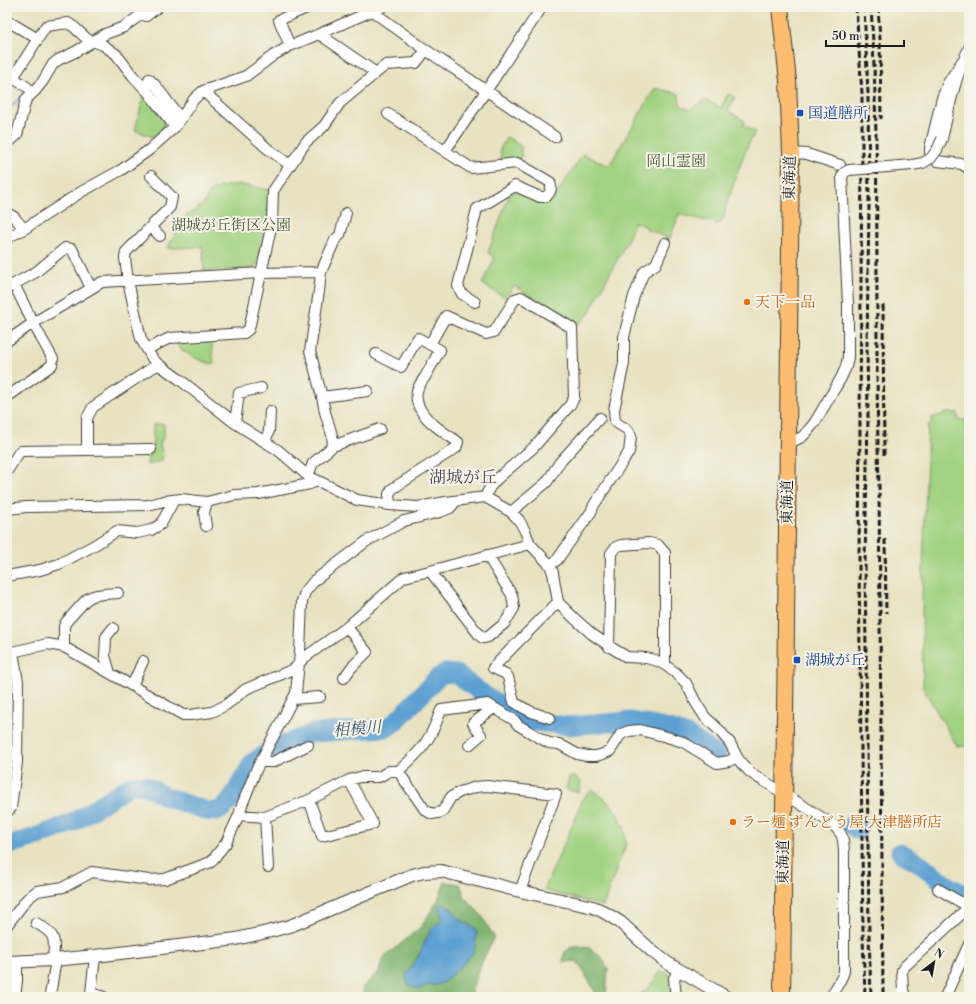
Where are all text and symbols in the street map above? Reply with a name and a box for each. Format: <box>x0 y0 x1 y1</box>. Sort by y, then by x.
scale bar <box>826 22 904 48</box>
text: 50 m <box>832 29 860 44</box>
place label: 国道膳所 <box>808 104 868 123</box>
marker: 国道膳所 <box>795 108 805 118</box>
park label: 岡山霊園 <box>646 152 706 171</box>
street label: 東海道 <box>780 155 800 201</box>
park label: 湖城が丘街区公園 <box>171 216 291 235</box>
place label: 天下一品 <box>755 293 815 312</box>
marker: 天下一品 <box>742 297 752 307</box>
district label: 湖城が丘 <box>429 467 497 489</box>
street label: 東海道 <box>778 479 797 525</box>
place label: 湖城が丘 <box>805 651 865 670</box>
marker: 湖城が丘 <box>792 655 802 665</box>
water label: 相模川 <box>332 717 384 741</box>
place label: ラー麺 ずんどう屋 大津膳所店 <box>741 813 942 832</box>
marker: ラー麺 ずんどう屋 大津膳所店 <box>728 817 738 827</box>
street label: 東海道 <box>774 839 793 885</box>
north arrow <box>914 942 954 982</box>
text: N <box>931 946 946 963</box>

